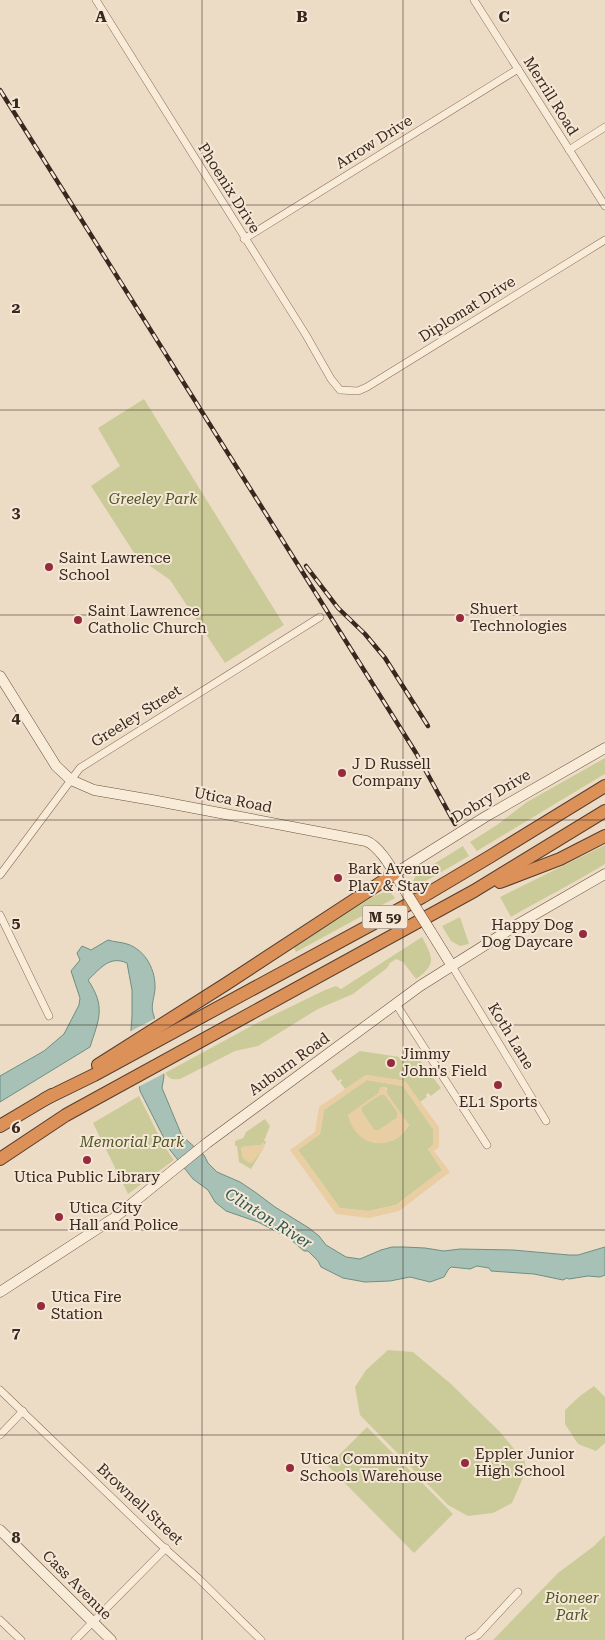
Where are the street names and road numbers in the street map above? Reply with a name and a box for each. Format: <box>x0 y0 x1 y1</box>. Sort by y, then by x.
street label: Merrill Road <box>520 53 583 139</box>
street label: Arrow Drive <box>332 111 416 173</box>
street label: Phoenix Drive <box>194 140 264 236</box>
street label: Diplomat Drive <box>415 272 519 346</box>
street label: Greeley Street <box>88 681 185 751</box>
street label: Dobry Drive <box>448 765 534 827</box>
street label: Utica Road <box>192 784 274 816</box>
road number: M 59 <box>362 906 408 929</box>
street label: Koth Lane <box>484 999 538 1073</box>
street label: Auburn Road <box>245 1029 333 1099</box>
street label: Brownell Street <box>93 1459 187 1549</box>
street label: Cass Avenue <box>39 1547 115 1623</box>

